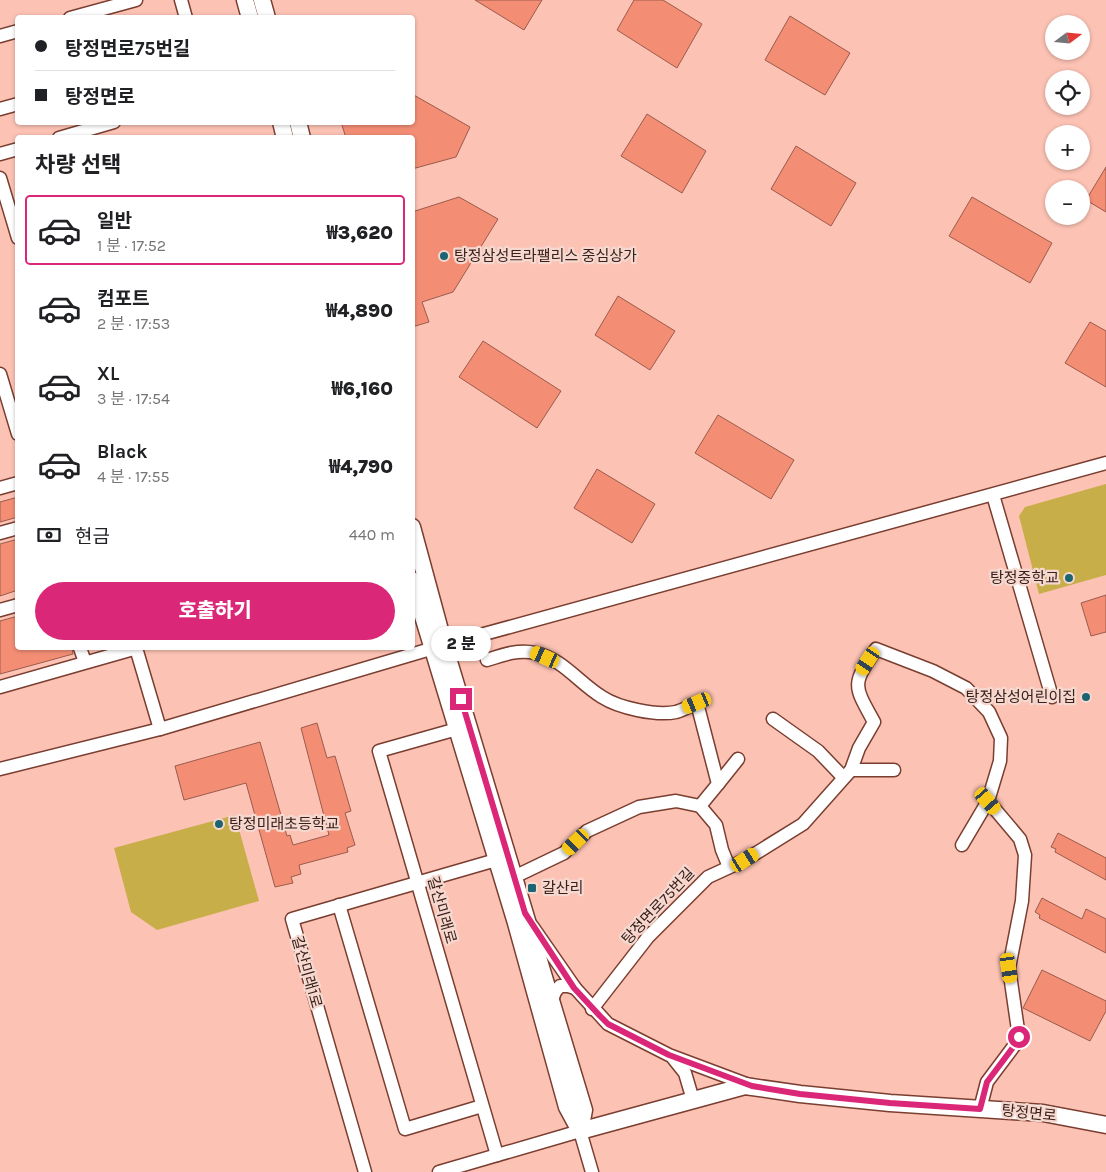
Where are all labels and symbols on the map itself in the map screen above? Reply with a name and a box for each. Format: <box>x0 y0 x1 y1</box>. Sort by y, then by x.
north arrow <box>1045 15 1090 60</box>
place label: 탕정삼성트라팰리스 중심상가 <box>454 247 637 265</box>
marker: 탕정삼성트라팰리스 중심상가 <box>438 250 450 262</box>
place label: 탕정중학교 <box>990 569 1059 587</box>
marker: 탕정중학교 <box>1063 572 1075 584</box>
callout: 2 분 <box>431 626 491 662</box>
car <box>528 644 561 670</box>
car <box>853 644 882 678</box>
route end <box>450 688 472 710</box>
place label: 탕정삼성어린이집 <box>966 688 1076 706</box>
car <box>680 690 713 716</box>
marker: 탕정삼성어린이집 <box>1080 691 1092 703</box>
car <box>972 785 1003 817</box>
place label: 탕정미래초등학교 <box>229 815 339 833</box>
marker: 탕정미래초등학교 <box>213 818 225 830</box>
car <box>559 826 592 858</box>
car <box>728 846 761 874</box>
street label: 탕정면로75번길 <box>618 864 698 948</box>
street label: 갈산미래로 <box>424 874 460 946</box>
place label: 갈산리 <box>542 879 583 897</box>
marker: 갈산리 <box>526 882 538 894</box>
street label: 갈산미래1로 <box>288 934 326 1010</box>
car <box>999 952 1018 984</box>
route start <box>1008 1026 1030 1048</box>
street label: 탕정면로 <box>1001 1101 1057 1125</box>

